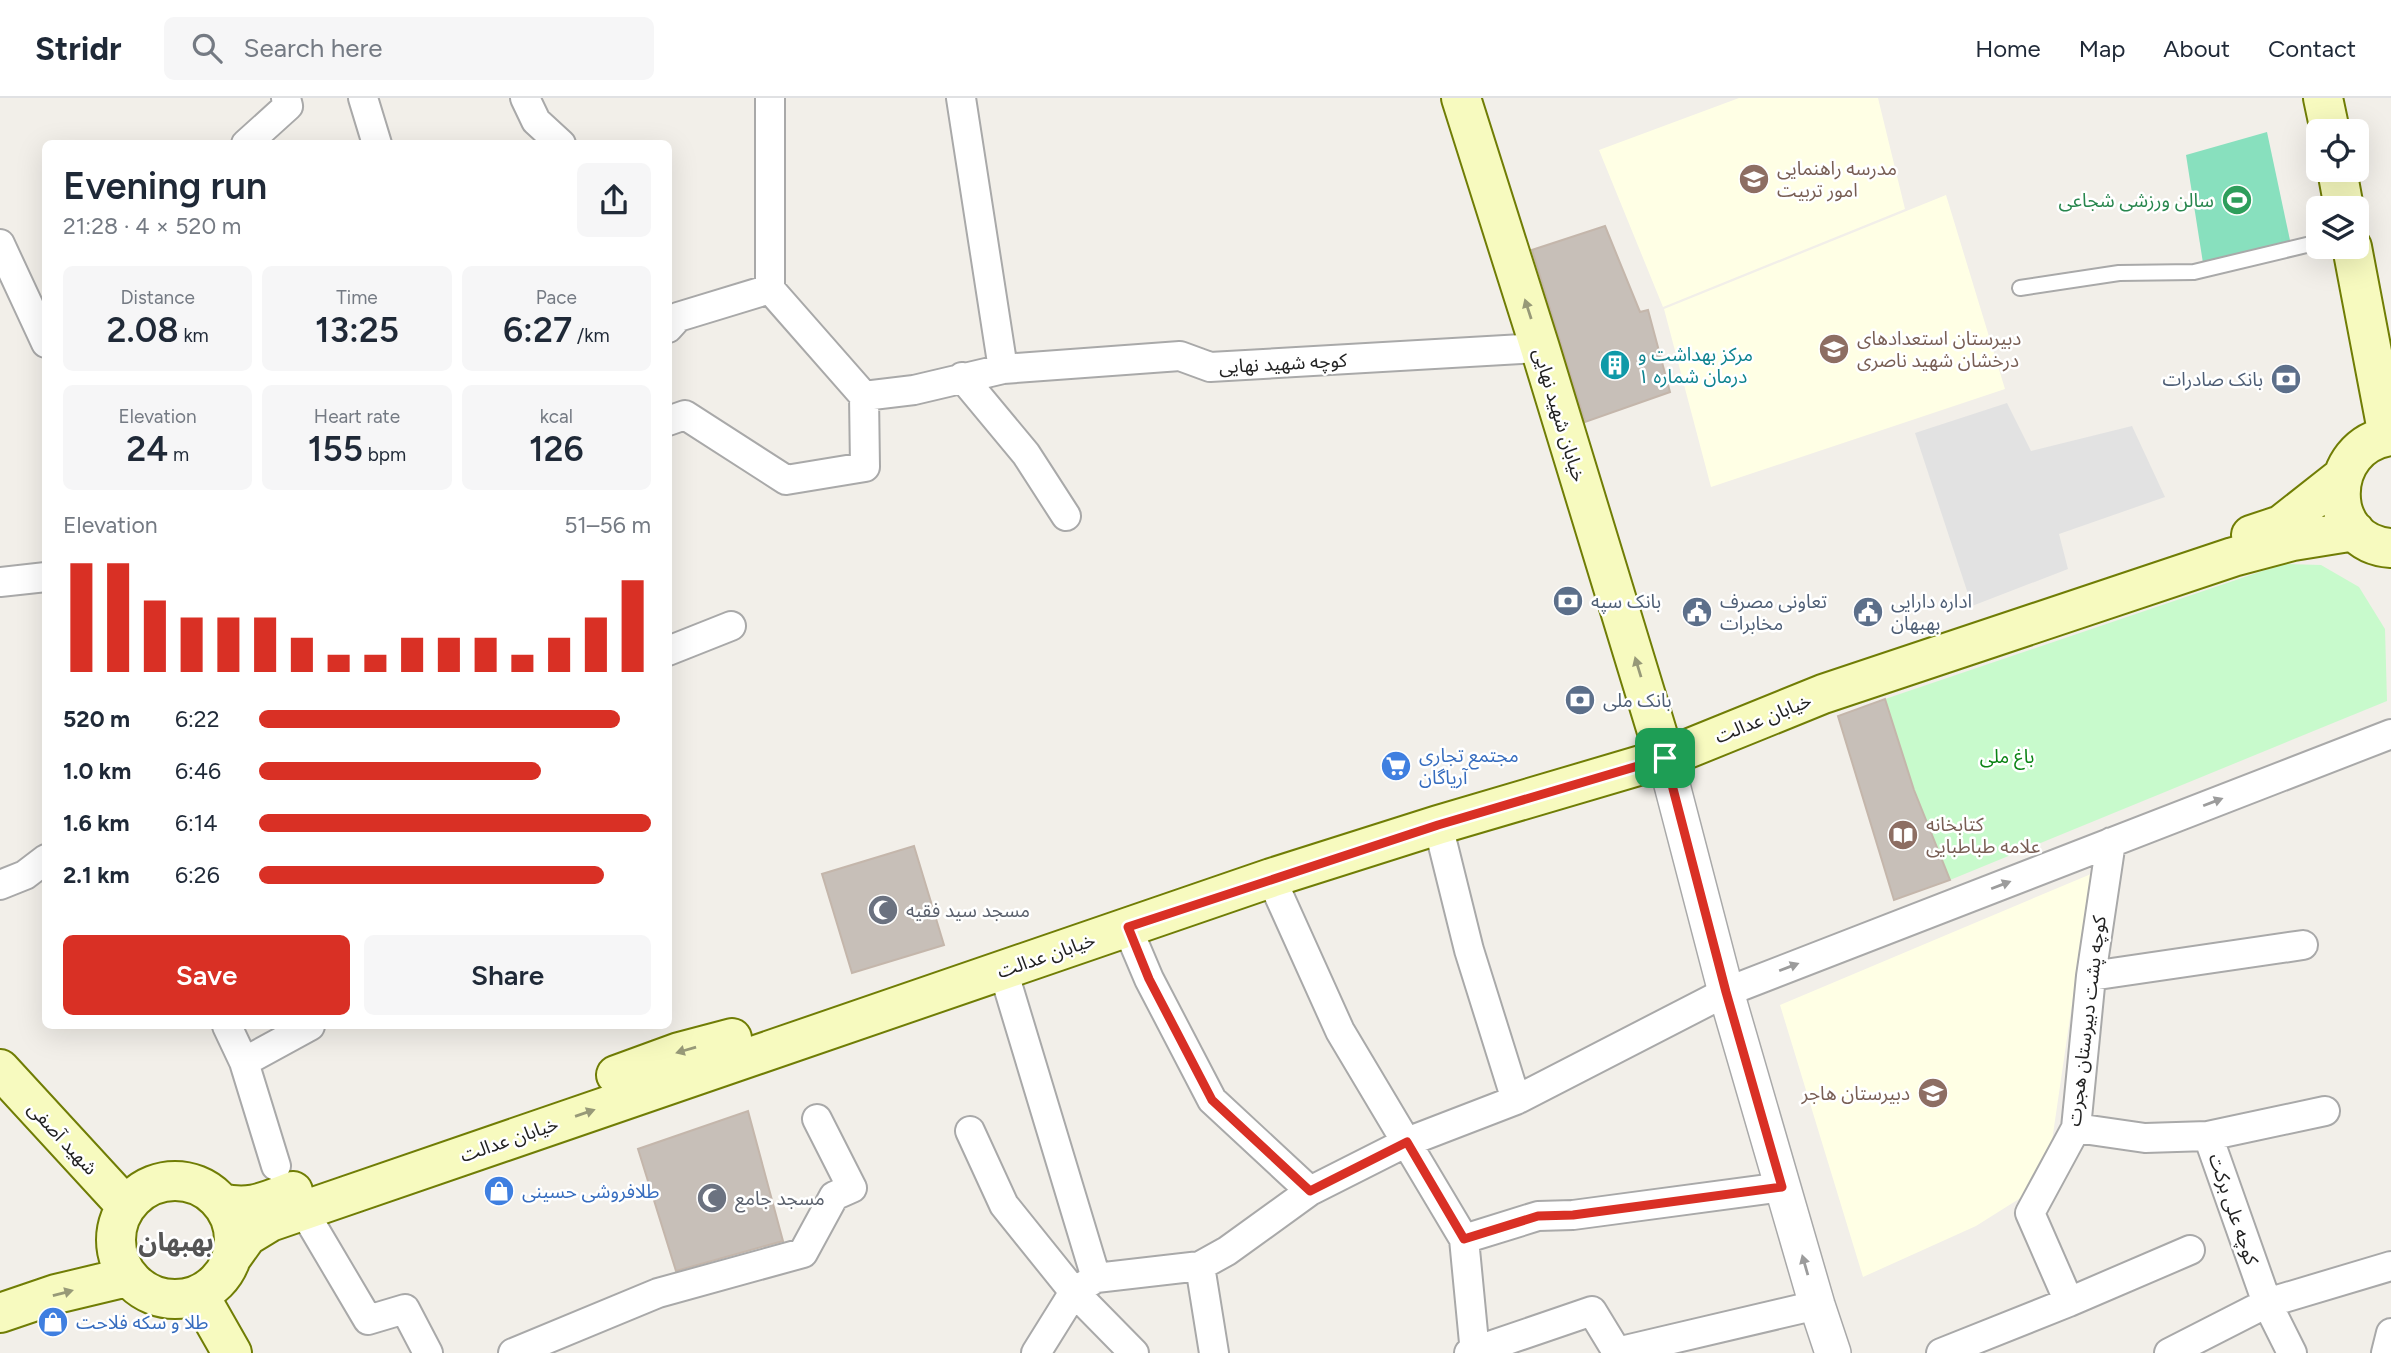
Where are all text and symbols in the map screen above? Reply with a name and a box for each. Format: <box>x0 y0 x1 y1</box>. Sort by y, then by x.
search box <box>164 17 654 80</box>
text: Stridr <box>35 29 122 68</box>
icon: search <box>188 29 226 67</box>
text: Search here <box>244 32 383 64</box>
text: Home <box>1975 34 2041 63</box>
text: Map <box>2079 34 2125 63</box>
text: About <box>2163 34 2230 63</box>
text: Contact <box>2268 34 2356 63</box>
map controls <box>2306 119 2369 259</box>
button: locate <box>2306 119 2369 182</box>
place label: مدرسه راهنمایی امور تربیت <box>1777 157 1897 202</box>
school or university icon: مدرسه راهنمایی امور تربیت <box>1737 162 1771 196</box>
text: Evening run <box>63 163 267 209</box>
button: share <box>577 163 651 237</box>
sports icon: سالن ورزشی شجاعی <box>2220 183 2254 217</box>
place label: سالن ورزشی شجاعی <box>2059 189 2214 212</box>
button: layers <box>2306 196 2369 259</box>
text: 21:28 · 4 × 520 m <box>63 212 241 240</box>
text: Distance <box>120 286 195 309</box>
text: Time <box>336 286 378 309</box>
text: Pace <box>536 286 577 309</box>
one-way arrow <box>1522 299 1532 320</box>
text: 2.08 <box>107 309 179 351</box>
text: 13:25 <box>315 309 399 351</box>
text: 6:27 <box>503 309 572 351</box>
text: km <box>179 324 209 347</box>
text: /km <box>572 324 610 347</box>
place label: دبیرستان استعدادهای درخشان شهید ناصری <box>1857 327 2021 372</box>
school or university icon: دبیرستان استعدادهای درخشان شهید ناصری <box>1817 332 1851 366</box>
place label: مرکز بهداشت و درمان شماره ۱ <box>1638 343 1753 388</box>
street label: خیابان شهید نهایی <box>1528 346 1591 485</box>
building icon: مرکز بهداشت و درمان شماره ۱ <box>1598 348 1632 382</box>
street label: کوچه شهید نهایی <box>1218 349 1349 379</box>
bank icon: بانک صادرات <box>2269 362 2303 396</box>
place label: بانک صادرات <box>2162 368 2263 391</box>
text: Elevation <box>119 405 197 428</box>
text: Heart rate <box>314 405 400 428</box>
text: kcal <box>540 405 573 428</box>
text: 24 <box>126 428 168 470</box>
text: 155 <box>308 428 363 470</box>
text: 126 <box>529 428 584 470</box>
text: m <box>168 443 189 466</box>
text: bpm <box>363 443 406 466</box>
text: Elevation <box>63 511 158 539</box>
text: 51–56 m <box>564 511 651 539</box>
bank icon: بانک سپه <box>1551 584 1585 618</box>
place label: بانک سپه <box>1591 590 1661 614</box>
place label: تعاونی مصرف مخابرات <box>1720 590 1827 635</box>
place label: اداره دارایی بهبهان <box>1891 590 1972 635</box>
public building icon: تعاونی مصرف مخابرات <box>1680 595 1714 629</box>
public building icon: اداره دارایی بهبهان <box>1851 595 1885 629</box>
one-way arrow <box>1633 656 1643 677</box>
bank icon: بانک ملی <box>1563 683 1597 717</box>
place label: بانک ملی <box>1603 689 1672 712</box>
street label: خیابان عدالت <box>1712 689 1815 748</box>
text: 520 m <box>63 705 130 733</box>
text: 6:22 <box>175 705 220 733</box>
pin <box>1635 728 1695 788</box>
icon: arrive <box>1646 739 1684 777</box>
place label: مجتمع تجاری آریاگان <box>1419 744 1519 789</box>
park label: باغ ملی <box>1980 745 2034 770</box>
supermarket icon: مجتمع تجاری آریاگان <box>1379 749 1413 783</box>
text: 1.0 km <box>63 757 131 785</box>
text: 6:46 <box>175 757 221 785</box>
one-way arrow <box>2203 797 2224 808</box>
text: 1.6 km <box>63 809 130 837</box>
text: 6:14 <box>175 809 218 837</box>
place label: کتابخانه علامه طباطبایی <box>1926 813 2040 858</box>
library icon: کتابخانه علامه طباطبایی <box>1886 818 1920 852</box>
text: 2.1 km <box>63 861 130 889</box>
text: 6:26 <box>175 861 220 889</box>
one-way arrow <box>1991 879 2012 890</box>
mosque icon: مسجد سید فقیه <box>866 893 900 927</box>
place label: مسجد سید فقیه <box>906 899 1030 922</box>
street label: کوچه پشت دبیرستان هجرت <box>2062 913 2112 1128</box>
street label: خیابان عدالت <box>994 928 1098 983</box>
button: Save <box>63 935 350 1015</box>
button: Share <box>364 935 651 1015</box>
one-way arrow <box>1779 962 1800 973</box>
one-way arrow <box>675 1046 696 1056</box>
school or university icon: دبیرستان هاجر <box>1916 1076 1950 1110</box>
place label: دبیرستان هاجر <box>1800 1082 1910 1105</box>
street label: شهید آصفی <box>23 1097 102 1180</box>
one-way arrow <box>575 1107 596 1118</box>
street label: خیابان عدالت <box>457 1112 561 1167</box>
street label: کوچه علی برکت <box>2203 1150 2264 1269</box>
shop icon: طلافروشی حسینی <box>482 1174 516 1208</box>
place label: طلافروشی حسینی <box>522 1180 659 1203</box>
mosque icon: مسجد جامع <box>695 1181 729 1215</box>
place label: مسجد جامع <box>735 1187 825 1213</box>
district label: بهبهان <box>138 1226 214 1258</box>
one-way arrow <box>1799 1253 1810 1275</box>
one-way arrow <box>52 1287 74 1298</box>
shop icon: طلا و سکه فلاحت <box>36 1305 70 1339</box>
place label: طلا و سکه فلاحت <box>76 1311 209 1334</box>

